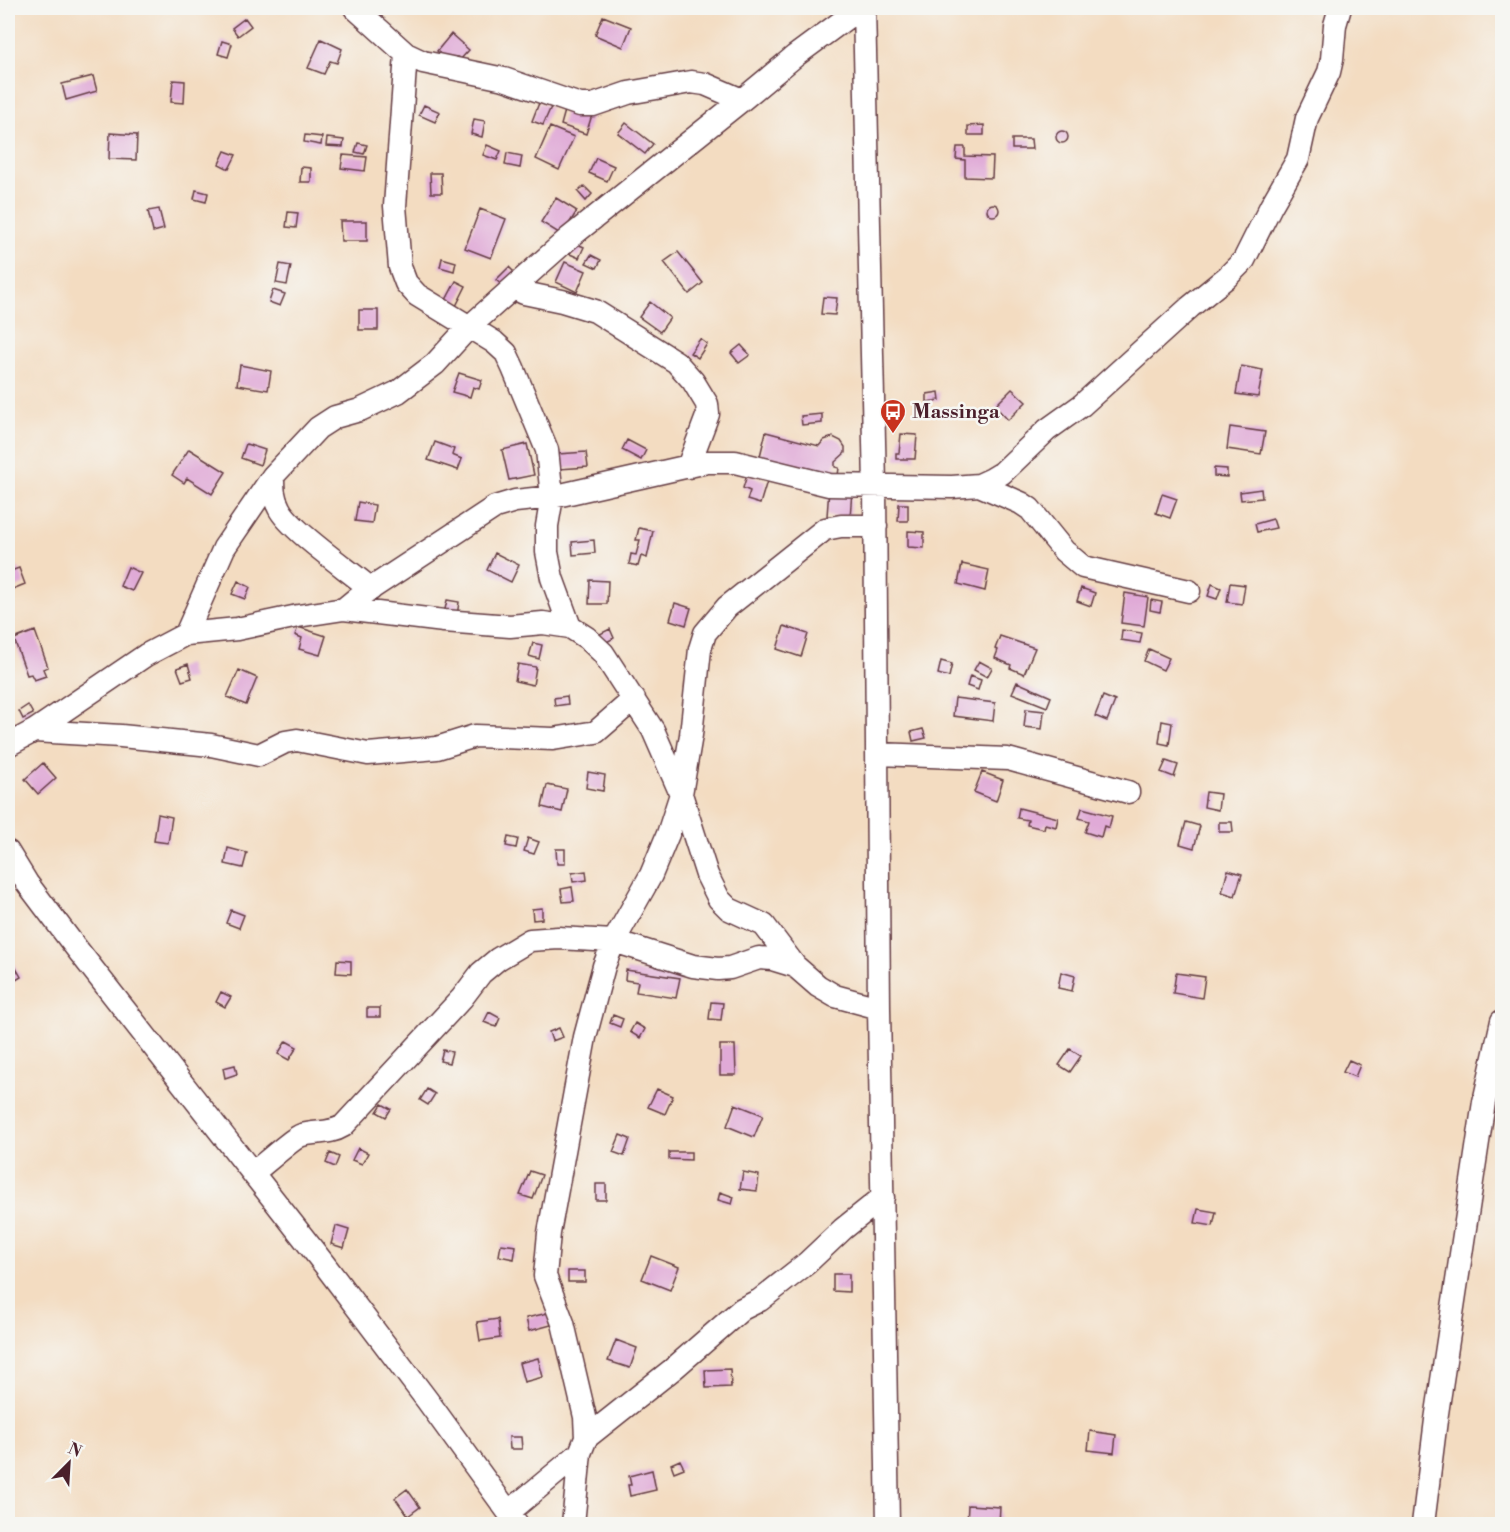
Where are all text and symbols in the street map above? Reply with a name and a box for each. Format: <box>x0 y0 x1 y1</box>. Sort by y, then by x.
bus stop icon: Massinga <box>878 397 908 435</box>
place label: Massinga <box>912 400 1000 425</box>
north arrow <box>39 1433 99 1493</box>
text: N <box>65 1439 85 1462</box>

